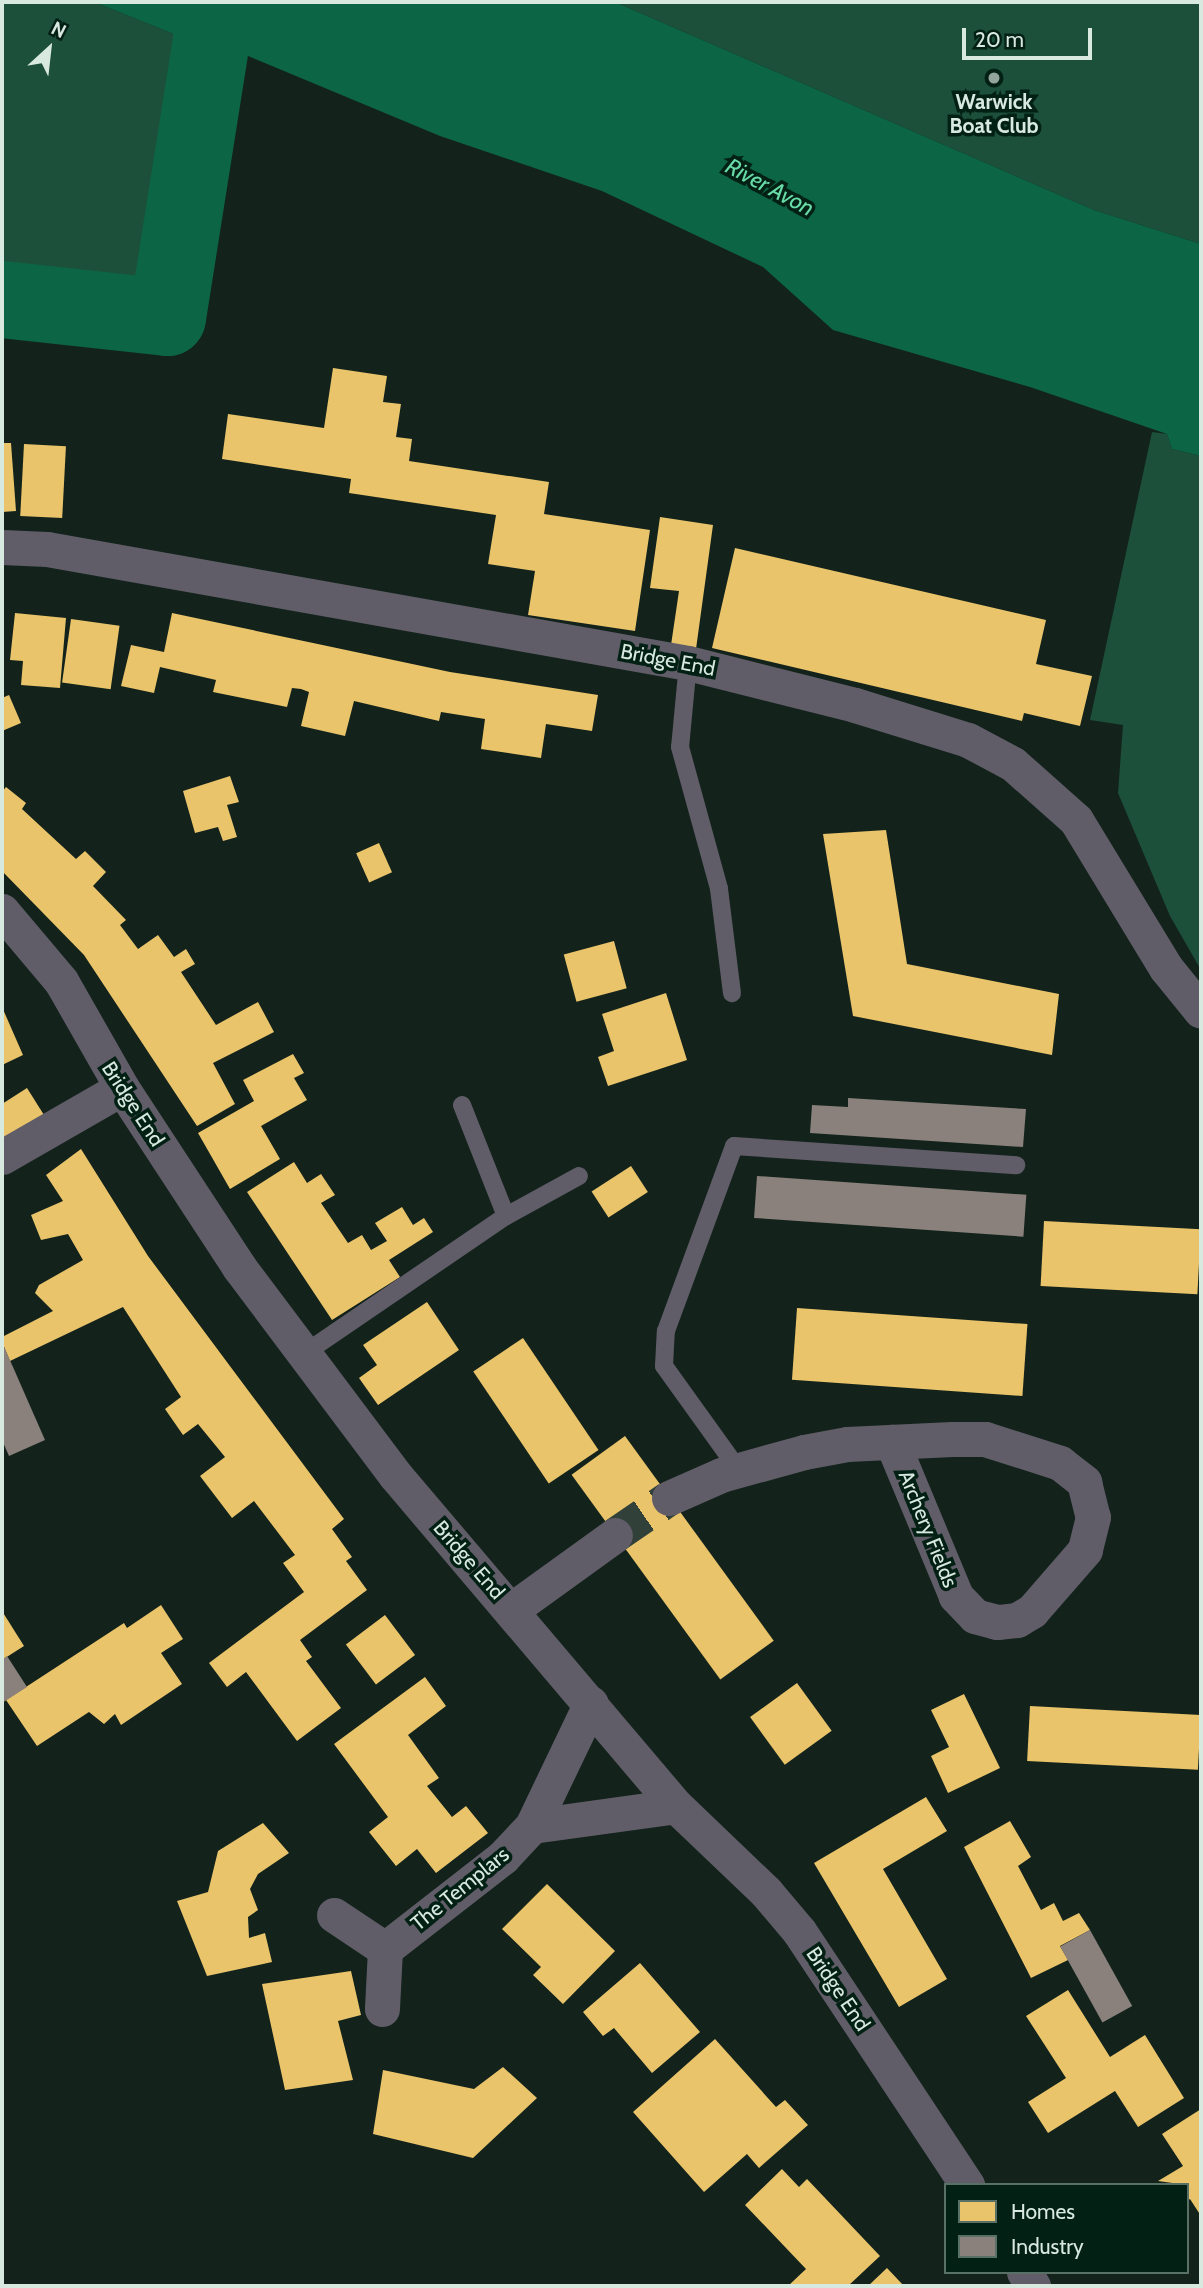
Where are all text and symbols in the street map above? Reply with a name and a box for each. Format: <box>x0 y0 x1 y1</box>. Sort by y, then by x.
north arrow <box>14 14 84 84</box>
scale bar <box>965 14 1094 58</box>
text: N <box>48 17 70 43</box>
text: 20 m <box>975 27 1024 52</box>
marker: Warwick Boat Club <box>986 70 1002 86</box>
place label: Warwick Boat Club <box>949 89 1039 139</box>
water label: River Avon <box>721 152 819 222</box>
street label: Bridge End <box>619 638 717 682</box>
street label: Bridge End <box>96 1057 170 1151</box>
street label: Archery Fields <box>893 1467 963 1591</box>
street label: Bridge End <box>428 1516 510 1604</box>
street label: The Templars <box>406 1842 514 1936</box>
street label: Bridge End <box>801 1942 875 2036</box>
legend <box>944 2183 1189 2274</box>
text: Homes <box>1011 2199 1075 2224</box>
text: Industry <box>1011 2234 1084 2259</box>

